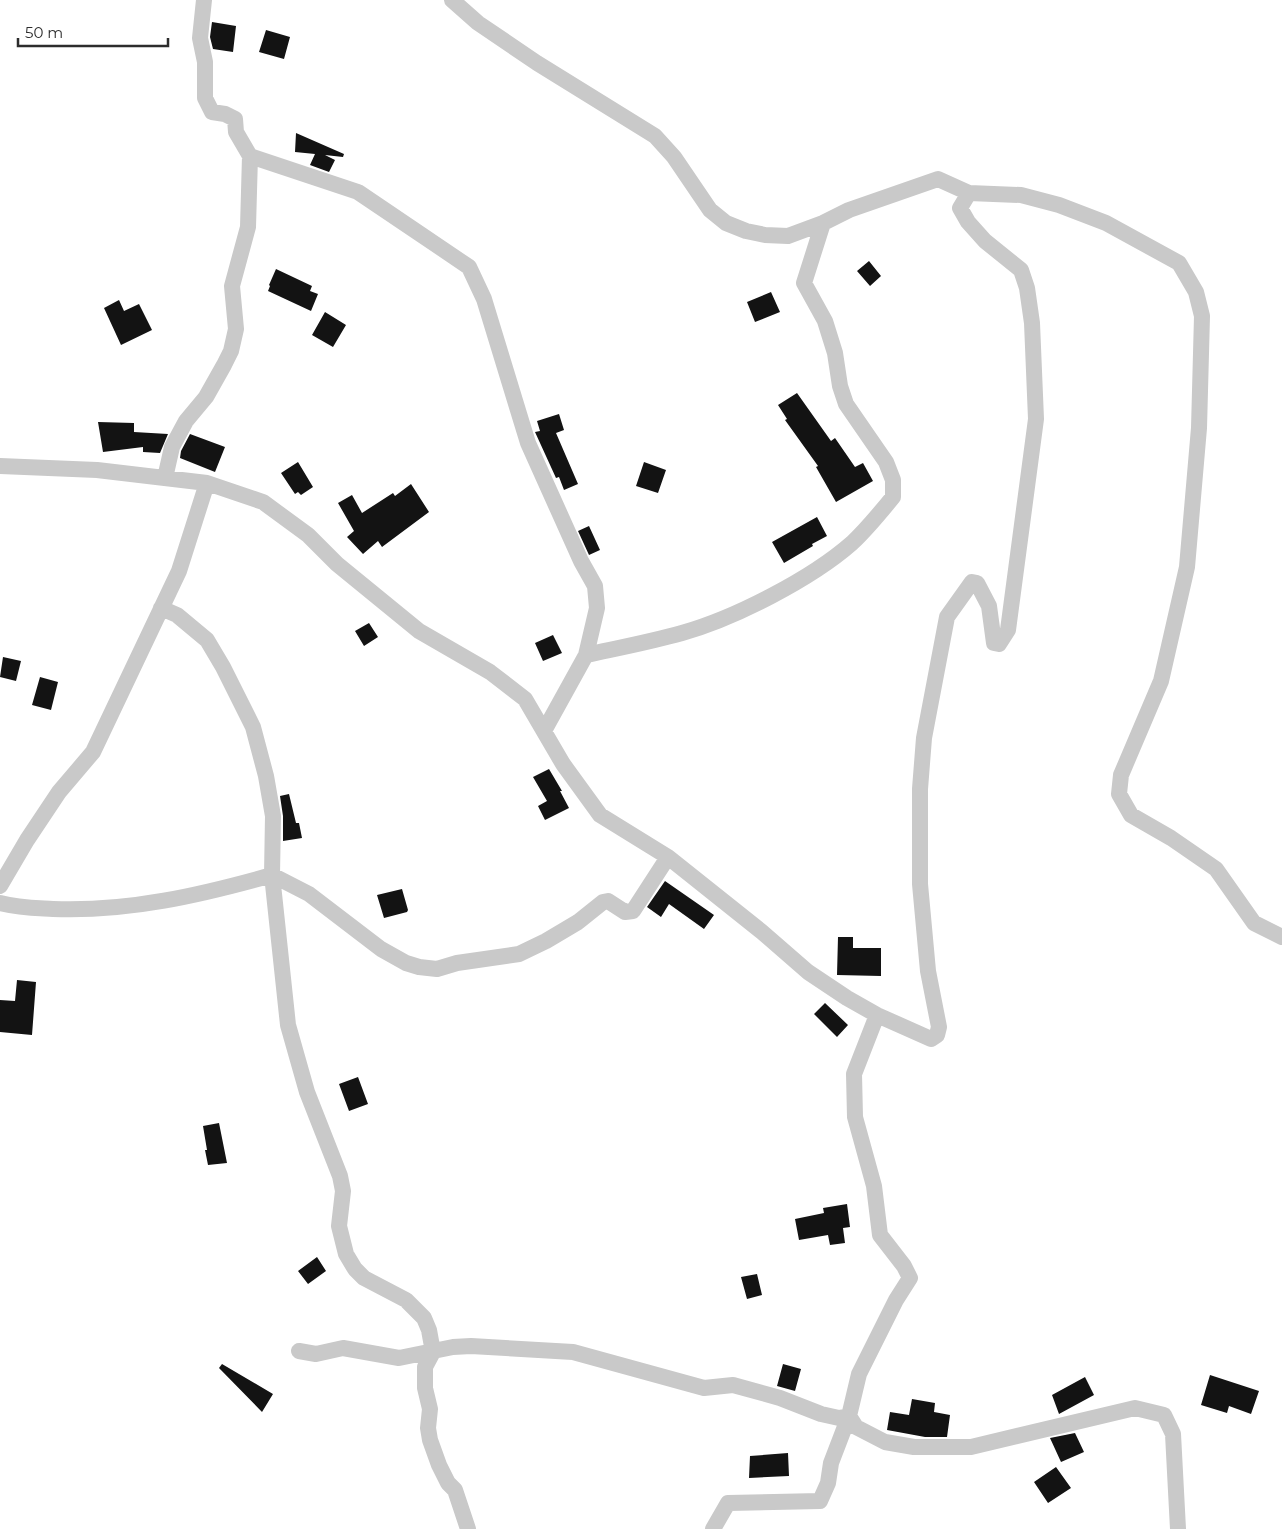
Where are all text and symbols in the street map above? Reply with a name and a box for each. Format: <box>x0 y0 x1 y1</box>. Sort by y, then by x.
scale bar <box>18 15 168 47</box>
text: 50 m <box>25 23 63 42</box>

